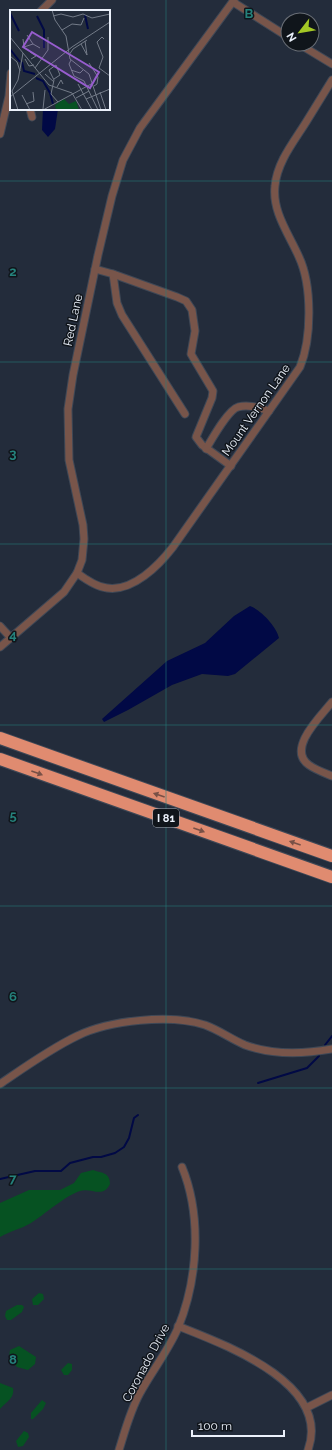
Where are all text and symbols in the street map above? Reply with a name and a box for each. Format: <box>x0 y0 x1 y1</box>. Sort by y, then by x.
text: B <box>245 6 254 21</box>
inset map <box>10 10 110 110</box>
north arrow <box>280 12 320 52</box>
text: N <box>284 30 300 44</box>
text: 2 <box>9 264 17 279</box>
street label: Red Lane <box>61 293 85 347</box>
street label: Mount Vernon Lane <box>219 361 293 459</box>
text: 3 <box>9 446 17 461</box>
text: 4 <box>9 627 17 642</box>
one-way arrow <box>31 770 43 776</box>
one-way arrow <box>153 792 165 798</box>
text: 5 <box>9 808 17 823</box>
road number: I 81 <box>153 809 179 827</box>
one-way arrow <box>193 827 205 833</box>
one-way arrow <box>289 840 301 846</box>
text: 6 <box>9 989 17 1004</box>
text: 7 <box>9 1171 17 1186</box>
street label: Coronado Drive <box>120 1322 172 1404</box>
text: 8 <box>9 1352 17 1367</box>
scale bar <box>192 1412 284 1438</box>
text: 100 m <box>198 1419 232 1433</box>

